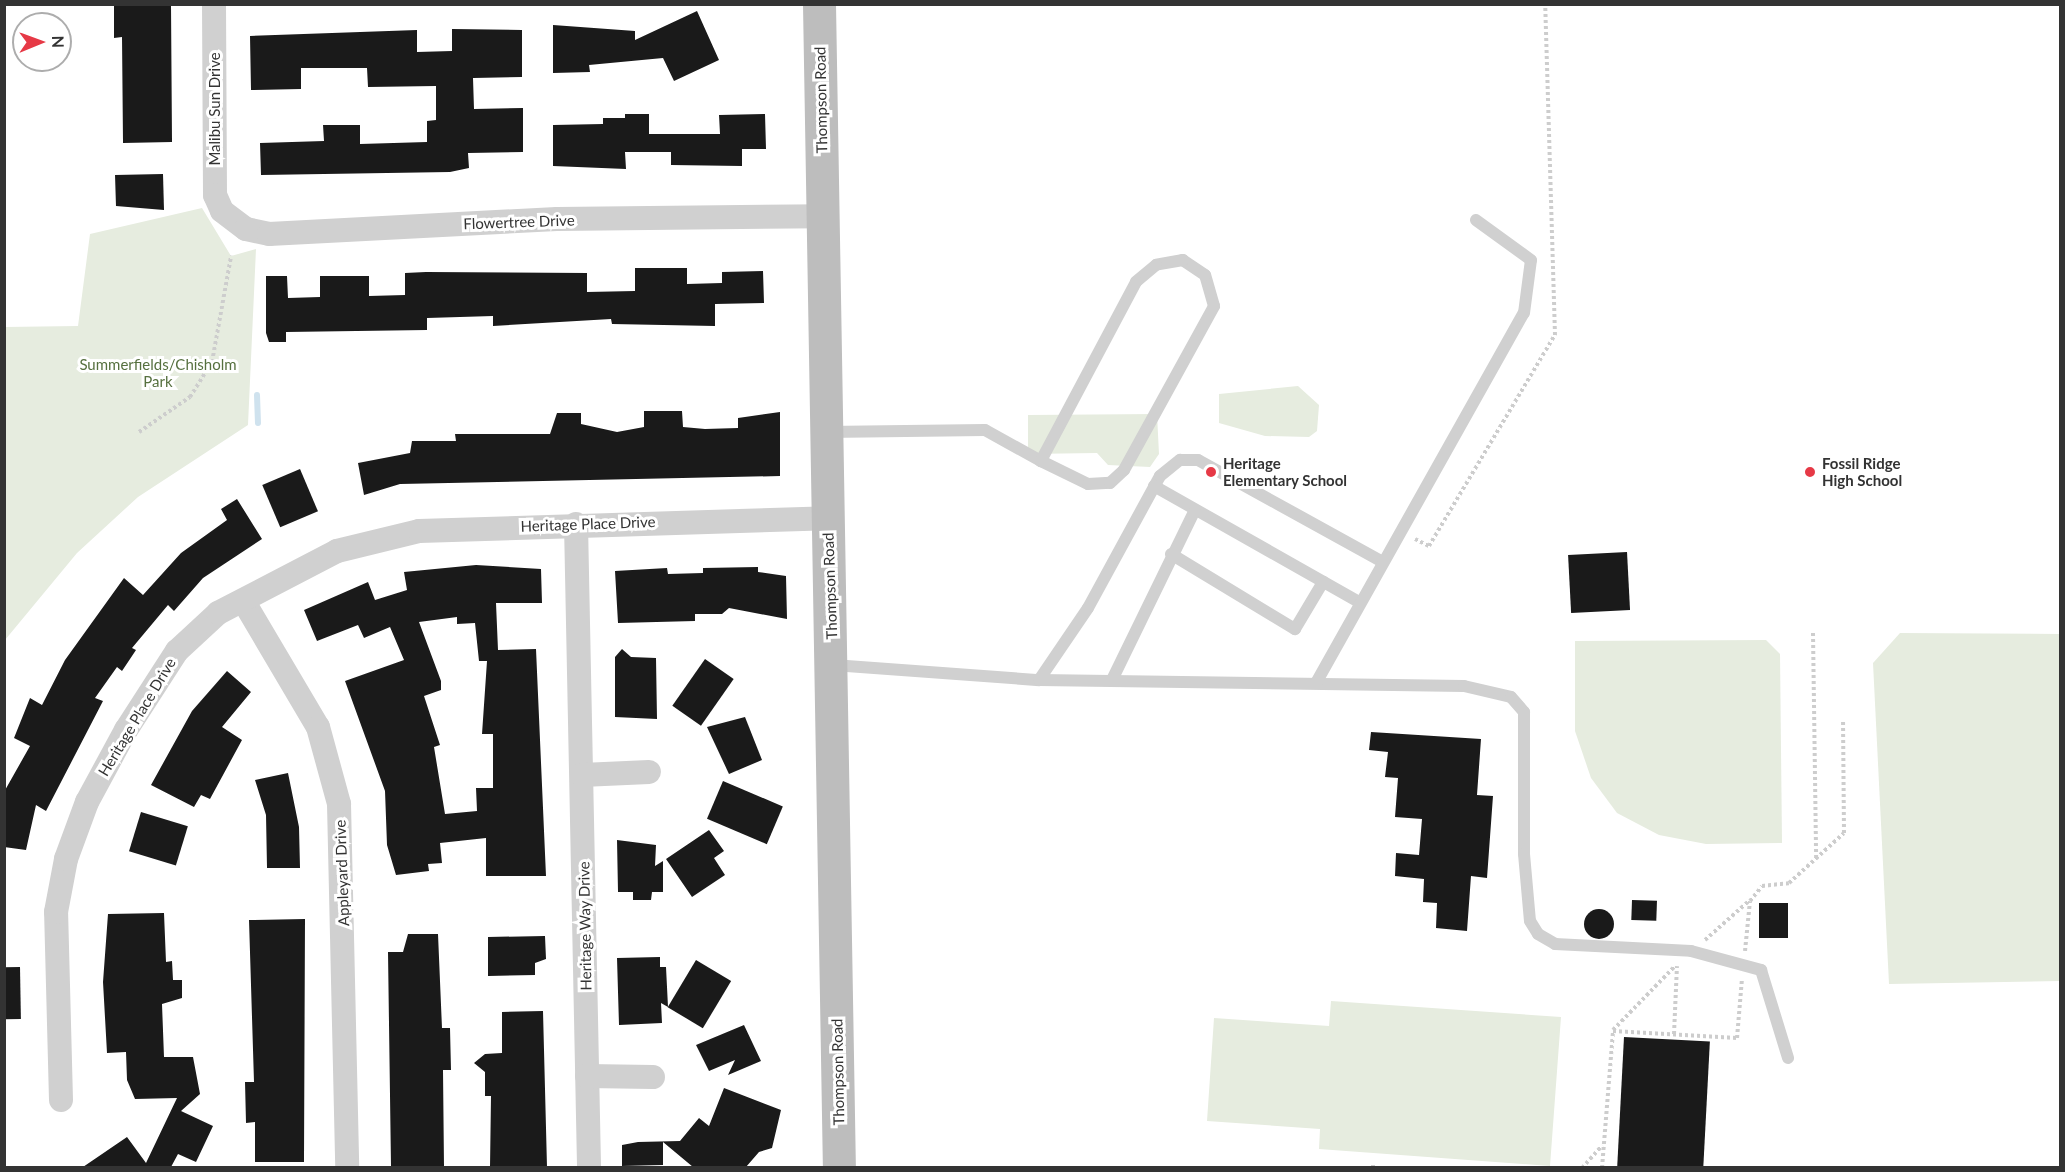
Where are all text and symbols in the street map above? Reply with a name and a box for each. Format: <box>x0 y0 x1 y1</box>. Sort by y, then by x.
north arrow <box>12 12 72 72</box>
text: N <box>49 35 68 48</box>
street label: Thompson Road <box>811 46 831 154</box>
street label: Malibu Sun Drive <box>206 52 224 166</box>
street label: Flowertree Drive <box>463 211 575 233</box>
park label: Summerfields/Chisholm Park <box>79 355 237 390</box>
place label: Heritage Elementary School <box>1223 454 1347 489</box>
place label: Fossil Ridge High School <box>1822 454 1902 489</box>
marker: Heritage Elementary School <box>1204 465 1218 479</box>
marker: Fossil Ridge High School <box>1803 465 1817 479</box>
street label: Heritage Place Drive <box>520 513 656 535</box>
street label: Thompson Road <box>819 532 841 640</box>
street label: Heritage Place Drive <box>95 655 179 779</box>
street label: Appleyard Drive <box>331 820 353 926</box>
street label: Heritage Way Drive <box>575 861 595 991</box>
street label: Thompson Road <box>828 1018 848 1126</box>

